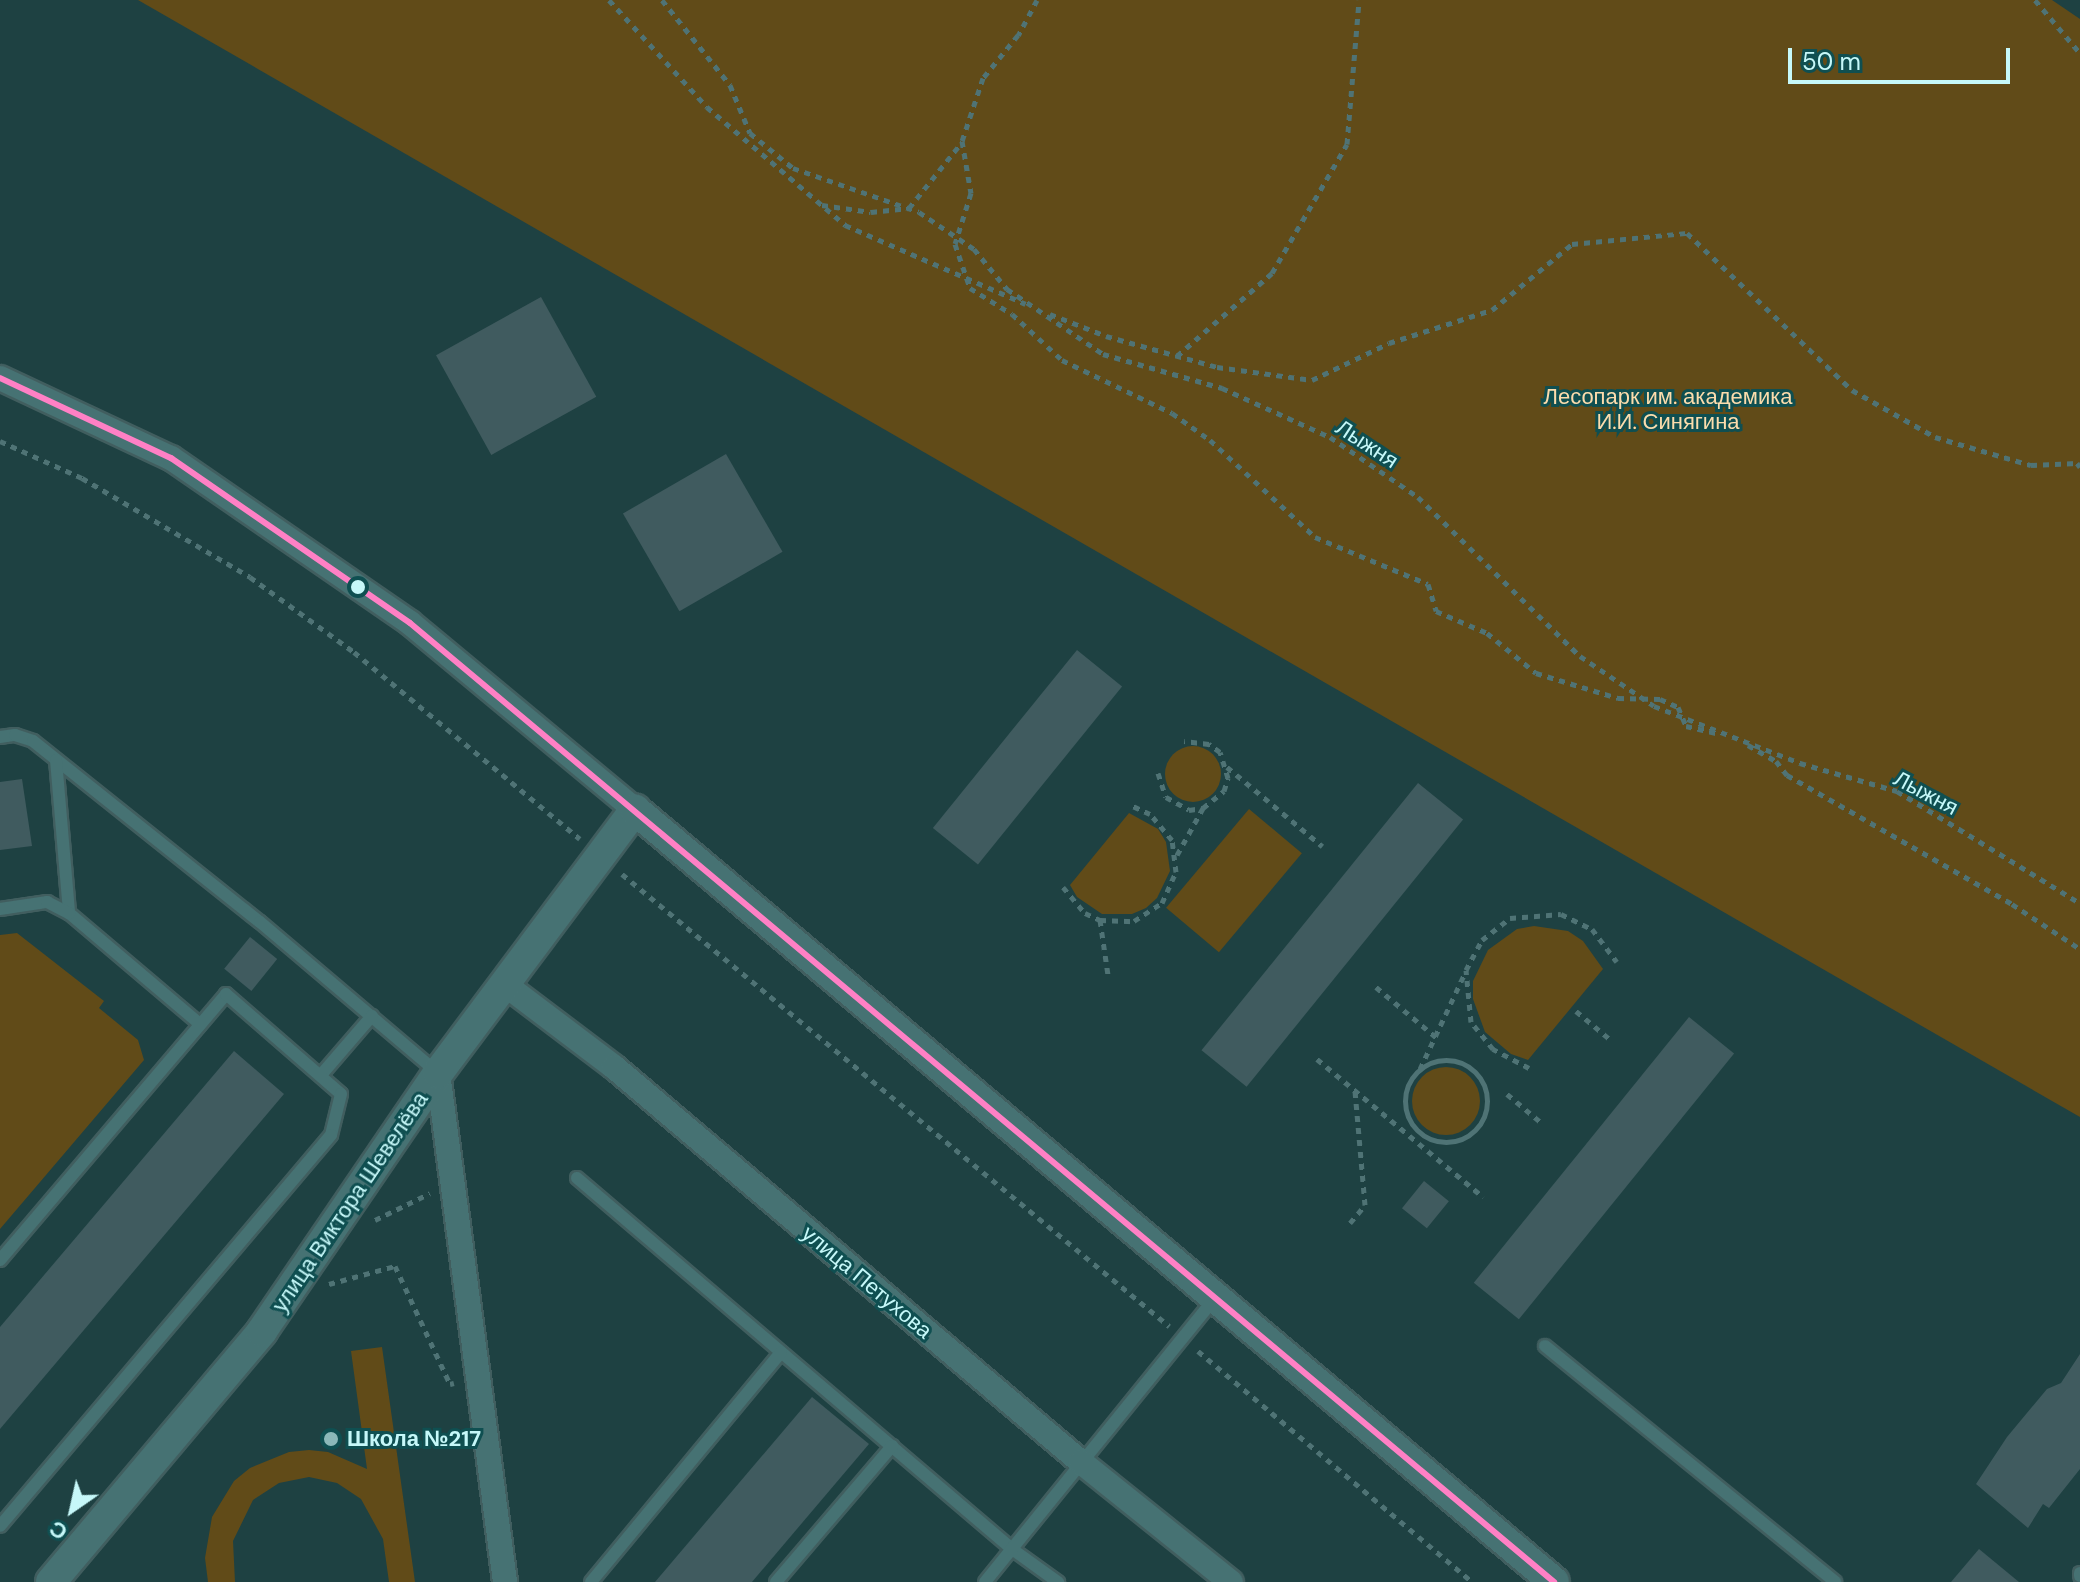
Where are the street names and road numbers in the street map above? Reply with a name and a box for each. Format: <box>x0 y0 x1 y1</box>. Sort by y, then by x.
street label: Лыжня <box>1331 414 1403 474</box>
street label: Лыжня <box>1889 765 1963 821</box>
street label: улица Виктора Шевелёва <box>266 1087 434 1317</box>
street label: улица Петухова <box>797 1220 937 1344</box>

